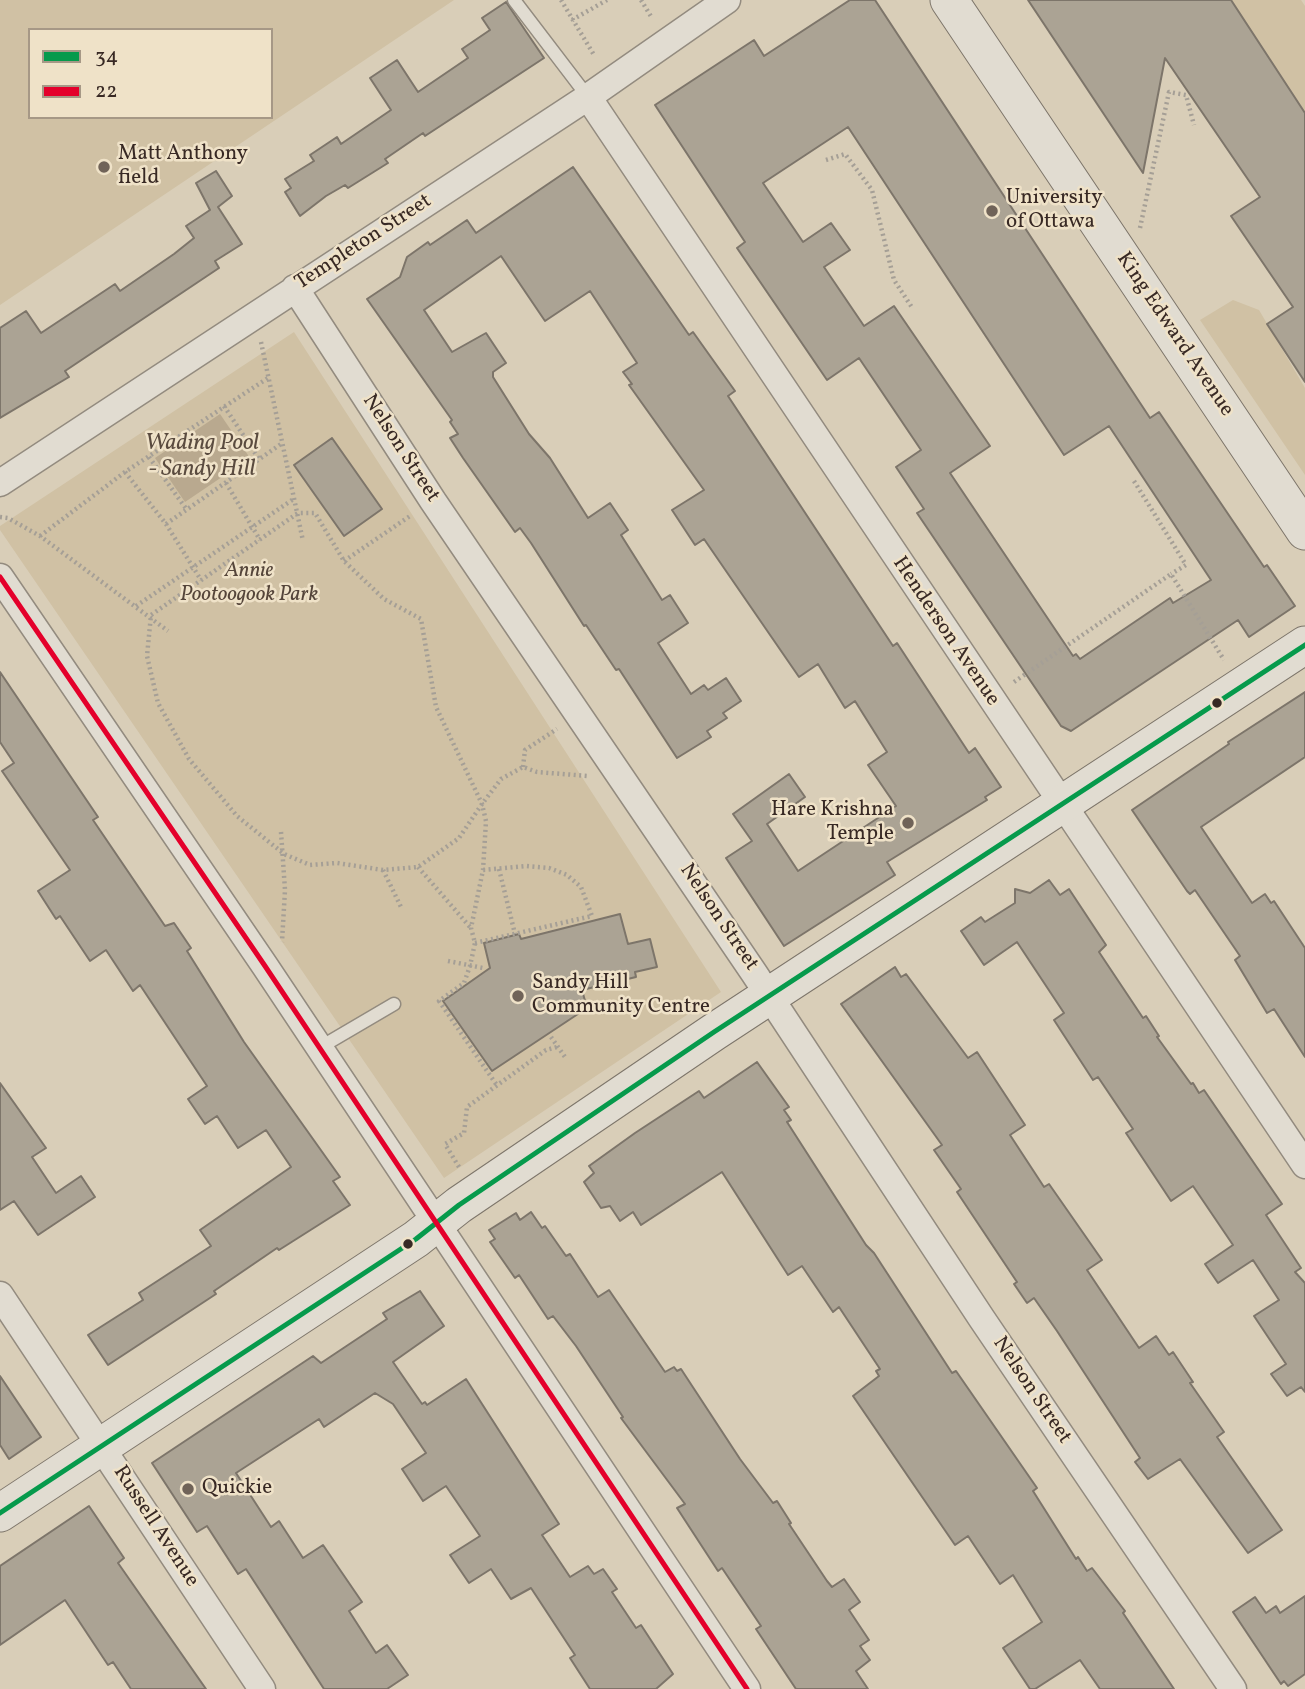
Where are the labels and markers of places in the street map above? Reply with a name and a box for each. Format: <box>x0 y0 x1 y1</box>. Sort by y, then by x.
place label: Matt Anthony field <box>118 142 248 192</box>
marker: Matt Anthony field <box>96 159 112 175</box>
place label: University of Ottawa <box>1006 186 1103 236</box>
marker: University of Ottawa <box>984 203 1000 219</box>
unlabelled marker <box>1210 696 1224 710</box>
place label: Hare Krishna Temple <box>771 798 894 848</box>
marker: Hare Krishna Temple <box>900 815 916 831</box>
place label: Sandy Hill Community Centre <box>532 971 710 1021</box>
marker: Sandy Hill Community Centre <box>510 988 526 1004</box>
unlabelled marker <box>401 1237 415 1251</box>
place label: Quickie <box>202 1476 272 1502</box>
marker: Quickie <box>180 1481 196 1497</box>

